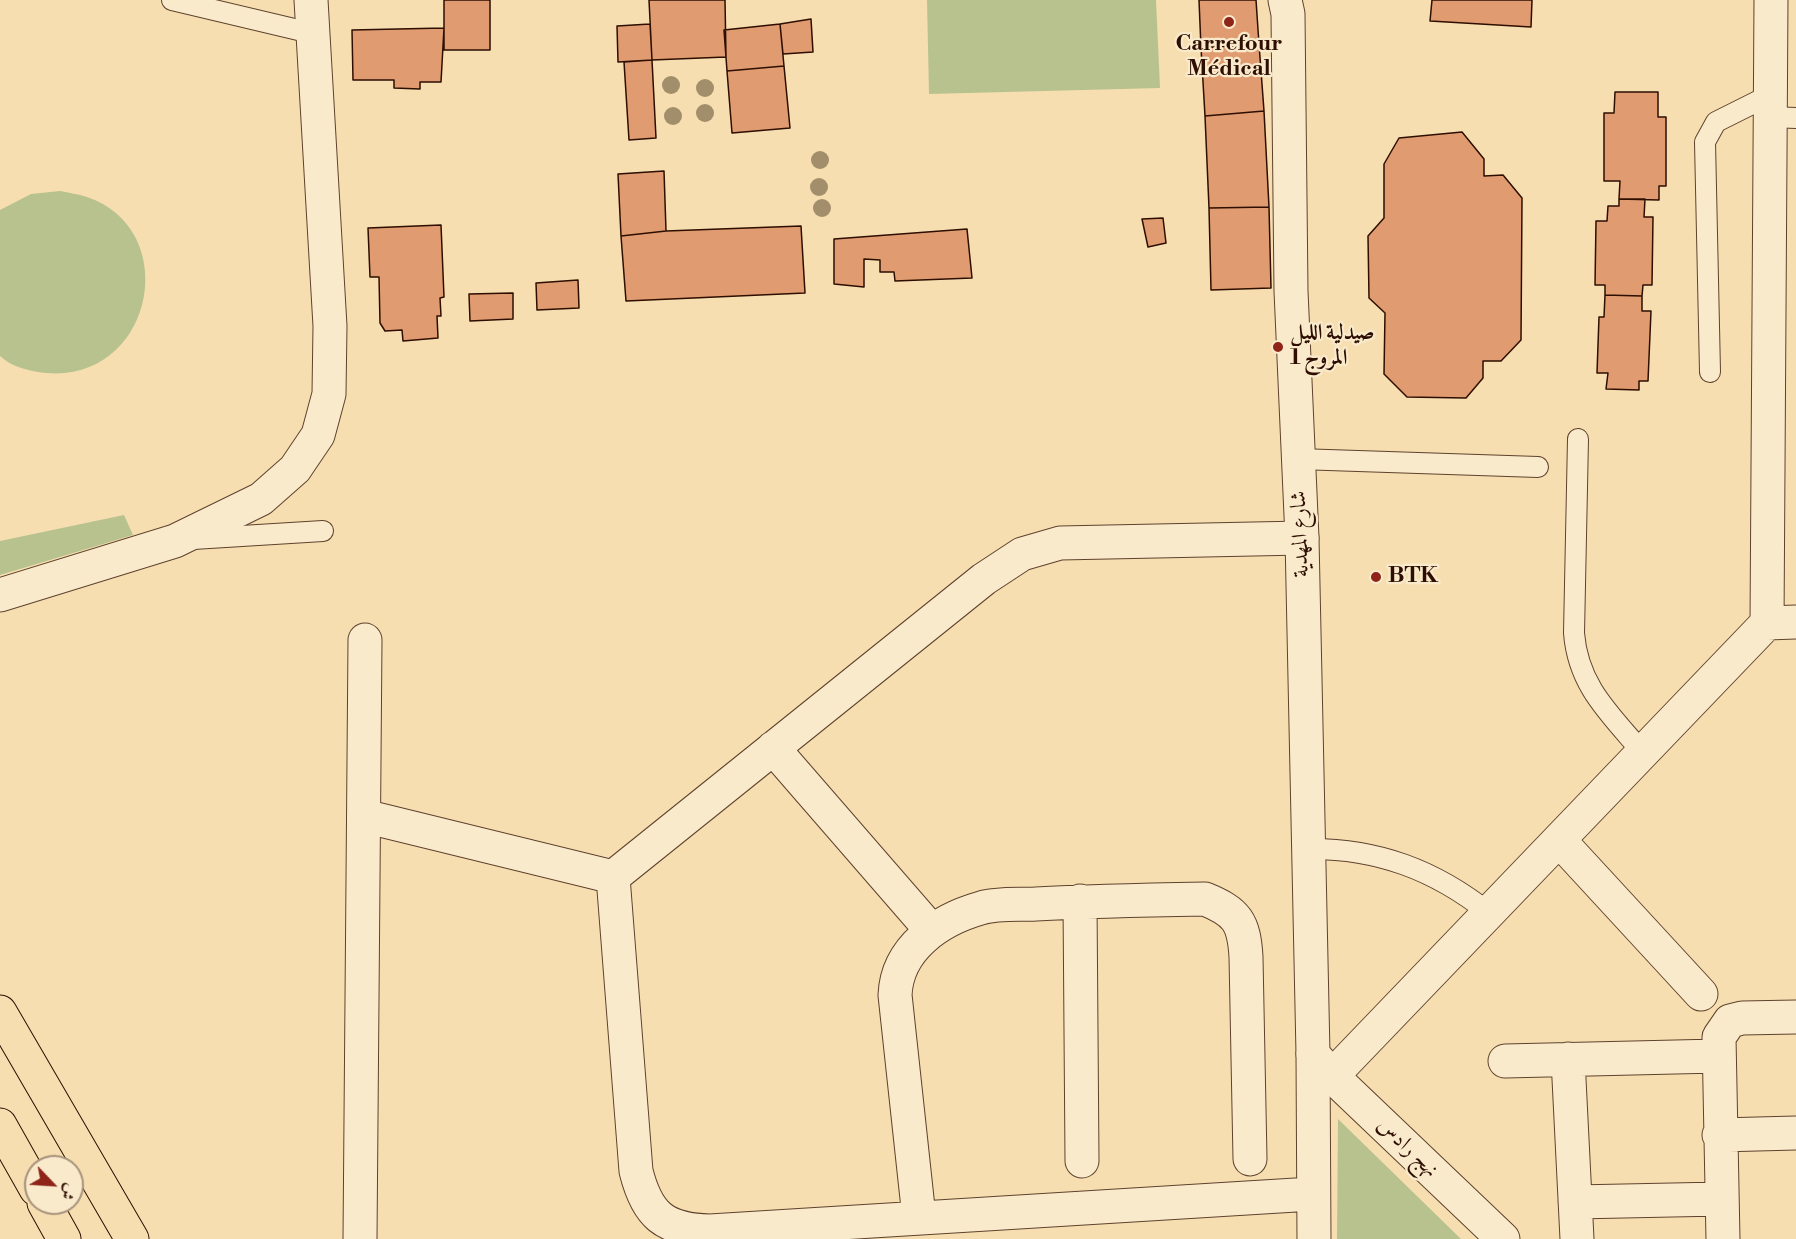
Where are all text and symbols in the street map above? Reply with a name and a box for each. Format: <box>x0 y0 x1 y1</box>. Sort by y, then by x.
marker: Carrefour Médical <box>1222 15 1236 29</box>
place label: Carrefour Médical <box>1176 32 1282 84</box>
place label: صيدلية الليل المروج 1 <box>1290 321 1375 372</box>
marker: صيدلية الليل المروج 1 <box>1271 340 1285 354</box>
street label: شارع المهدية <box>1286 490 1316 578</box>
place label: BTK <box>1388 564 1438 590</box>
marker: BTK <box>1369 570 1383 584</box>
street label: نهج رادس <box>1371 1112 1443 1184</box>
north arrow <box>24 1155 84 1215</box>
text: ش <box>56 1180 81 1203</box>

